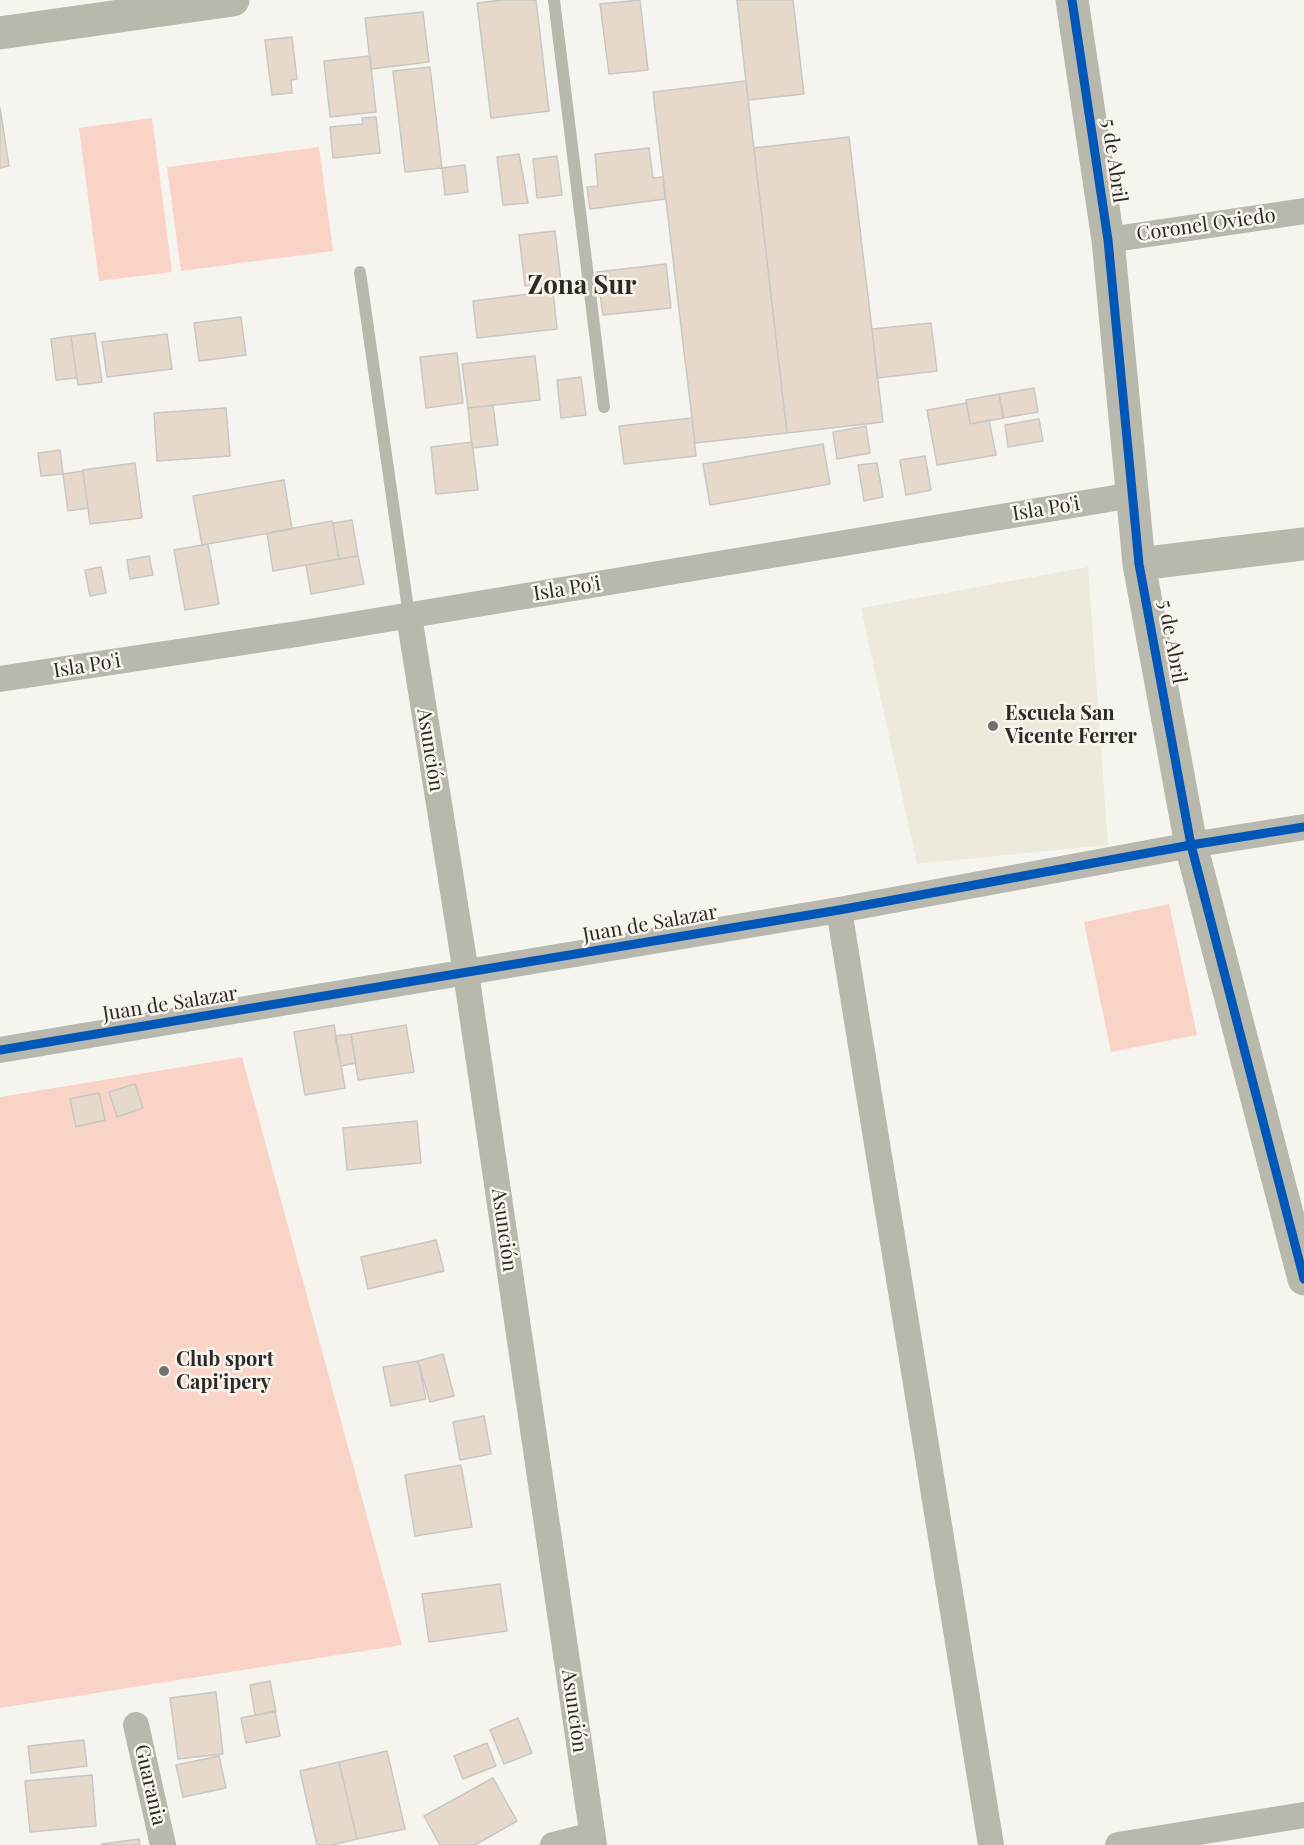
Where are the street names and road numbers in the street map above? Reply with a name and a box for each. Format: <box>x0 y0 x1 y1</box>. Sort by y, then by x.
street label: 5 de Abril <box>1096 118 1132 204</box>
street label: Coronel Oviedo <box>1135 203 1277 247</box>
street label: Isla Po'i <box>1011 492 1081 526</box>
street label: Isla Po'i <box>532 572 602 606</box>
street label: 5 de Abril <box>1153 598 1191 686</box>
street label: Isla Po'i <box>52 649 122 683</box>
street label: Asunción <box>412 707 448 793</box>
street label: Juan de Salazar <box>581 900 719 948</box>
street label: Juan de Salazar <box>101 981 239 1027</box>
street label: Asunción <box>486 1187 522 1273</box>
street label: Asunción <box>556 1668 592 1754</box>
street label: Guarania <box>129 1742 171 1828</box>

